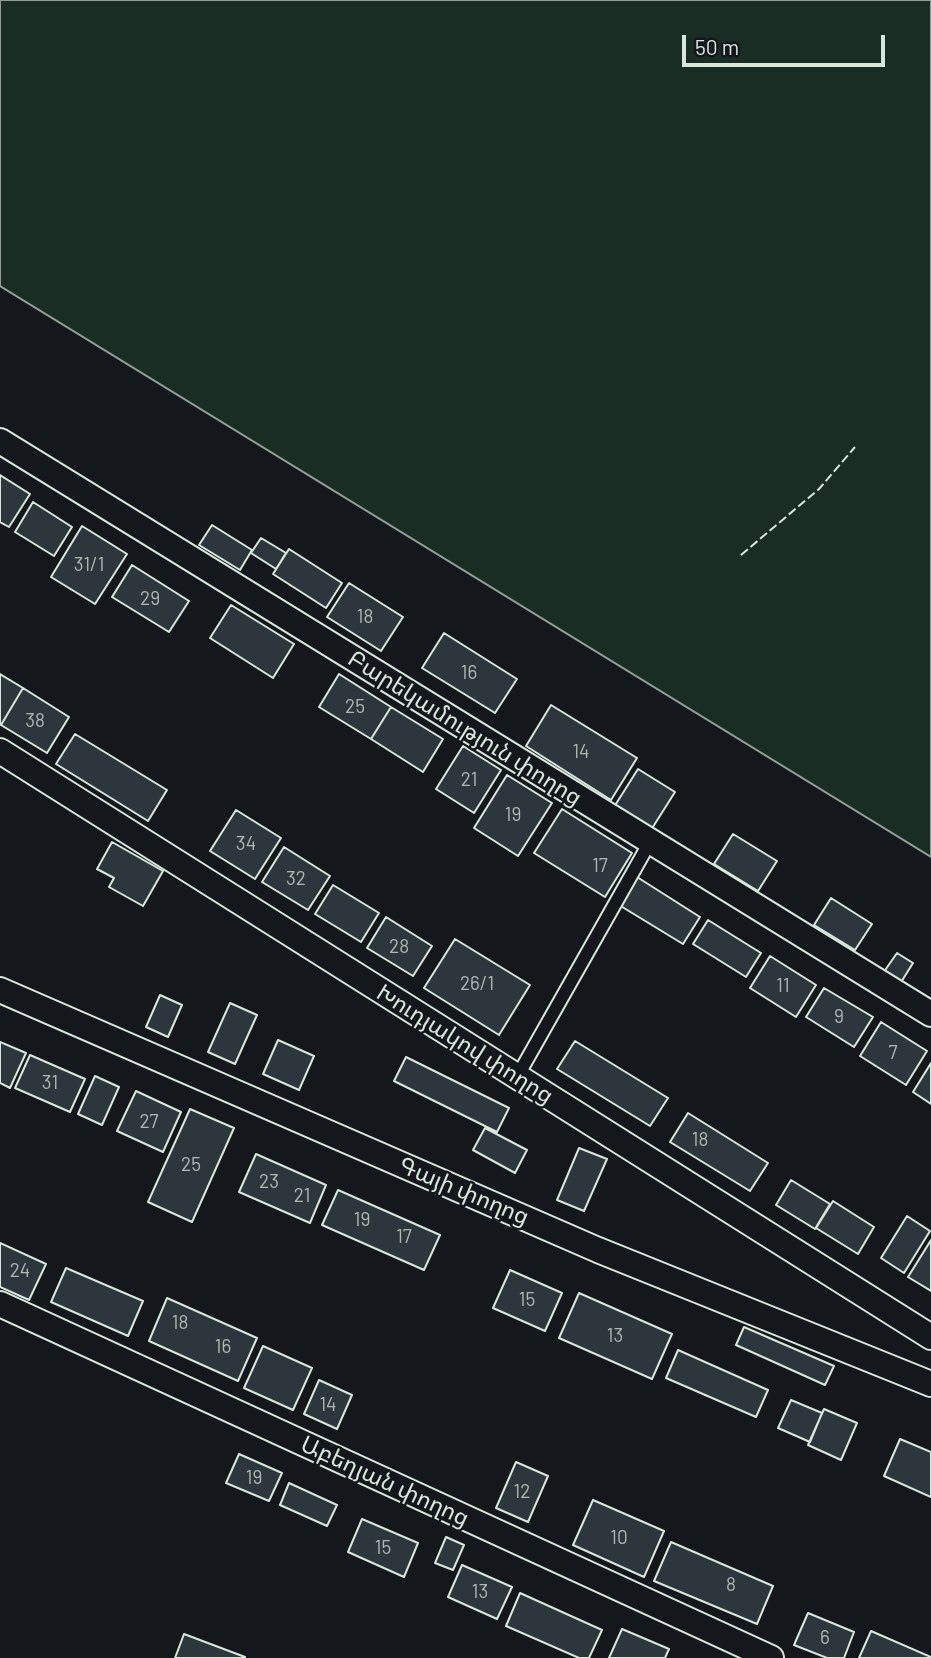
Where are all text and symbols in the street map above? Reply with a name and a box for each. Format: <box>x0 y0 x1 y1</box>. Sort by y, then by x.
scale bar <box>686 21 889 65</box>
text: 50 m <box>695 34 739 59</box>
house number: 31/1 <box>74 554 104 576</box>
house number: 29 <box>140 588 160 610</box>
house number: 18 <box>357 606 373 628</box>
street label: Բարեկամություն փողոց <box>343 645 587 811</box>
house number: 16 <box>461 662 477 684</box>
house number: 25 <box>345 696 365 718</box>
house number: 38 <box>25 710 45 732</box>
house number: 14 <box>572 741 590 763</box>
house number: 21 <box>461 769 477 791</box>
house number: 19 <box>505 804 521 826</box>
house number: 34 <box>236 833 256 855</box>
house number: 17 <box>592 855 608 877</box>
house number: 32 <box>286 868 306 890</box>
house number: 28 <box>389 936 409 958</box>
house number: 26/1 <box>460 973 494 995</box>
house number: 11 <box>776 975 790 997</box>
street label: Խուդյակով փողոց <box>371 978 559 1110</box>
house number: 9 <box>834 1006 844 1028</box>
house number: 7 <box>889 1042 897 1064</box>
house number: 31 <box>42 1072 58 1094</box>
house number: 27 <box>139 1111 159 1133</box>
house number: 18 <box>692 1129 708 1151</box>
street label: Գայի փողոց <box>395 1151 533 1231</box>
house number: 25 <box>181 1154 201 1176</box>
house number: 23 <box>259 1171 279 1193</box>
house number: 21 <box>294 1185 310 1207</box>
house number: 19 <box>354 1209 370 1231</box>
house number: 17 <box>396 1226 412 1248</box>
house number: 24 <box>10 1260 30 1282</box>
house number: 15 <box>519 1289 535 1311</box>
house number: 18 <box>172 1312 188 1334</box>
house number: 13 <box>607 1325 623 1347</box>
house number: 16 <box>215 1336 231 1358</box>
house number: 14 <box>319 1394 337 1416</box>
street label: Աբեղյան փողոց <box>297 1430 473 1532</box>
house number: 19 <box>246 1467 262 1489</box>
house number: 12 <box>514 1481 530 1503</box>
house number: 10 <box>610 1527 628 1549</box>
house number: 15 <box>375 1537 391 1559</box>
house number: 8 <box>726 1574 736 1596</box>
house number: 13 <box>472 1581 488 1603</box>
house number: 6 <box>820 1627 830 1649</box>

